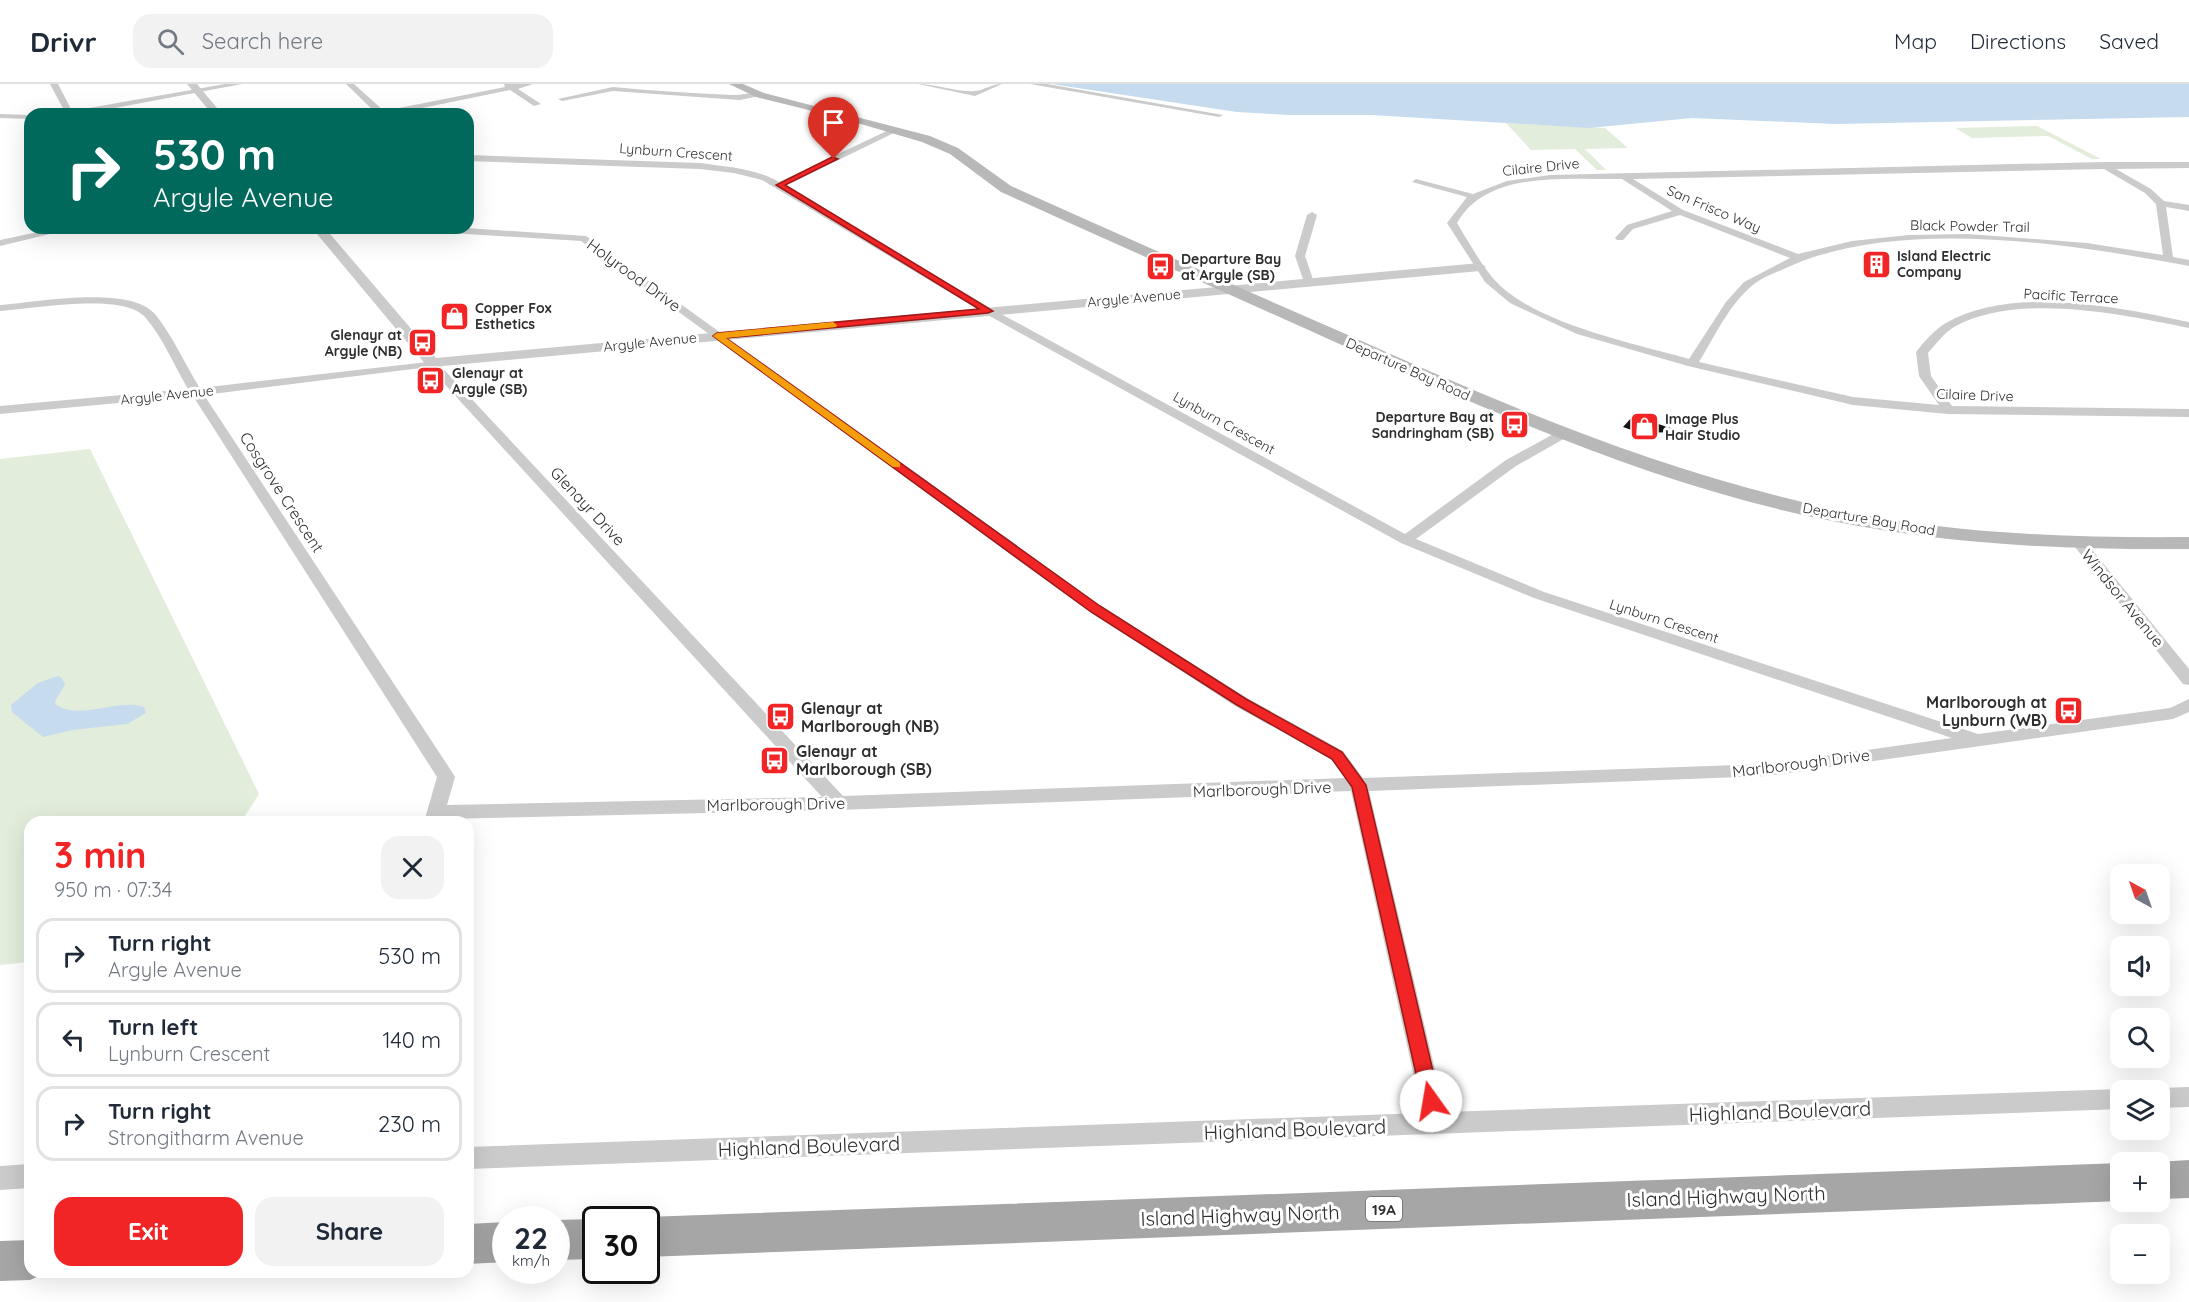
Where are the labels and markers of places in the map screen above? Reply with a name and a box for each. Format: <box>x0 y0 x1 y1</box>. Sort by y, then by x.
pin <box>808 97 859 159</box>
place label: Island Electric Company <box>1897 247 1991 281</box>
building icon: Island Electric Company <box>1860 248 1892 280</box>
place label: Departure Bay at Argyle (SB) <box>1181 250 1281 284</box>
bus stop icon: Departure Bay at Argyle (SB) <box>1144 251 1176 283</box>
place label: Copper Fox Esthetics <box>475 299 552 333</box>
shop icon: Copper Fox Esthetics <box>438 300 470 332</box>
place label: Glenayr at Argyle (NB) <box>325 326 402 360</box>
bus stop icon: Glenayr at Argyle (NB) <box>407 327 439 359</box>
place label: Glenayr at Argyle (SB) <box>452 364 527 398</box>
bus stop icon: Glenayr at Argyle (SB) <box>415 365 447 397</box>
place label: Departure Bay at Sandringham (SB) <box>1372 408 1494 442</box>
bus stop icon: Departure Bay at Sandringham (SB) <box>1499 409 1531 441</box>
place label: Image Plus Hair Studio <box>1665 410 1741 444</box>
shop icon: Image Plus Hair Studio <box>1628 411 1660 443</box>
place label: Marlborough at Lynburn (WB) <box>1926 692 2047 730</box>
bus stop icon: Marlborough at Lynburn (WB) <box>2052 695 2084 727</box>
place label: Glenayr at Marlborough (NB) <box>801 698 939 736</box>
bus stop icon: Glenayr at Marlborough (NB) <box>764 701 796 733</box>
place label: Glenayr at Marlborough (SB) <box>796 741 932 779</box>
bus stop icon: Glenayr at Marlborough (SB) <box>759 744 791 776</box>

